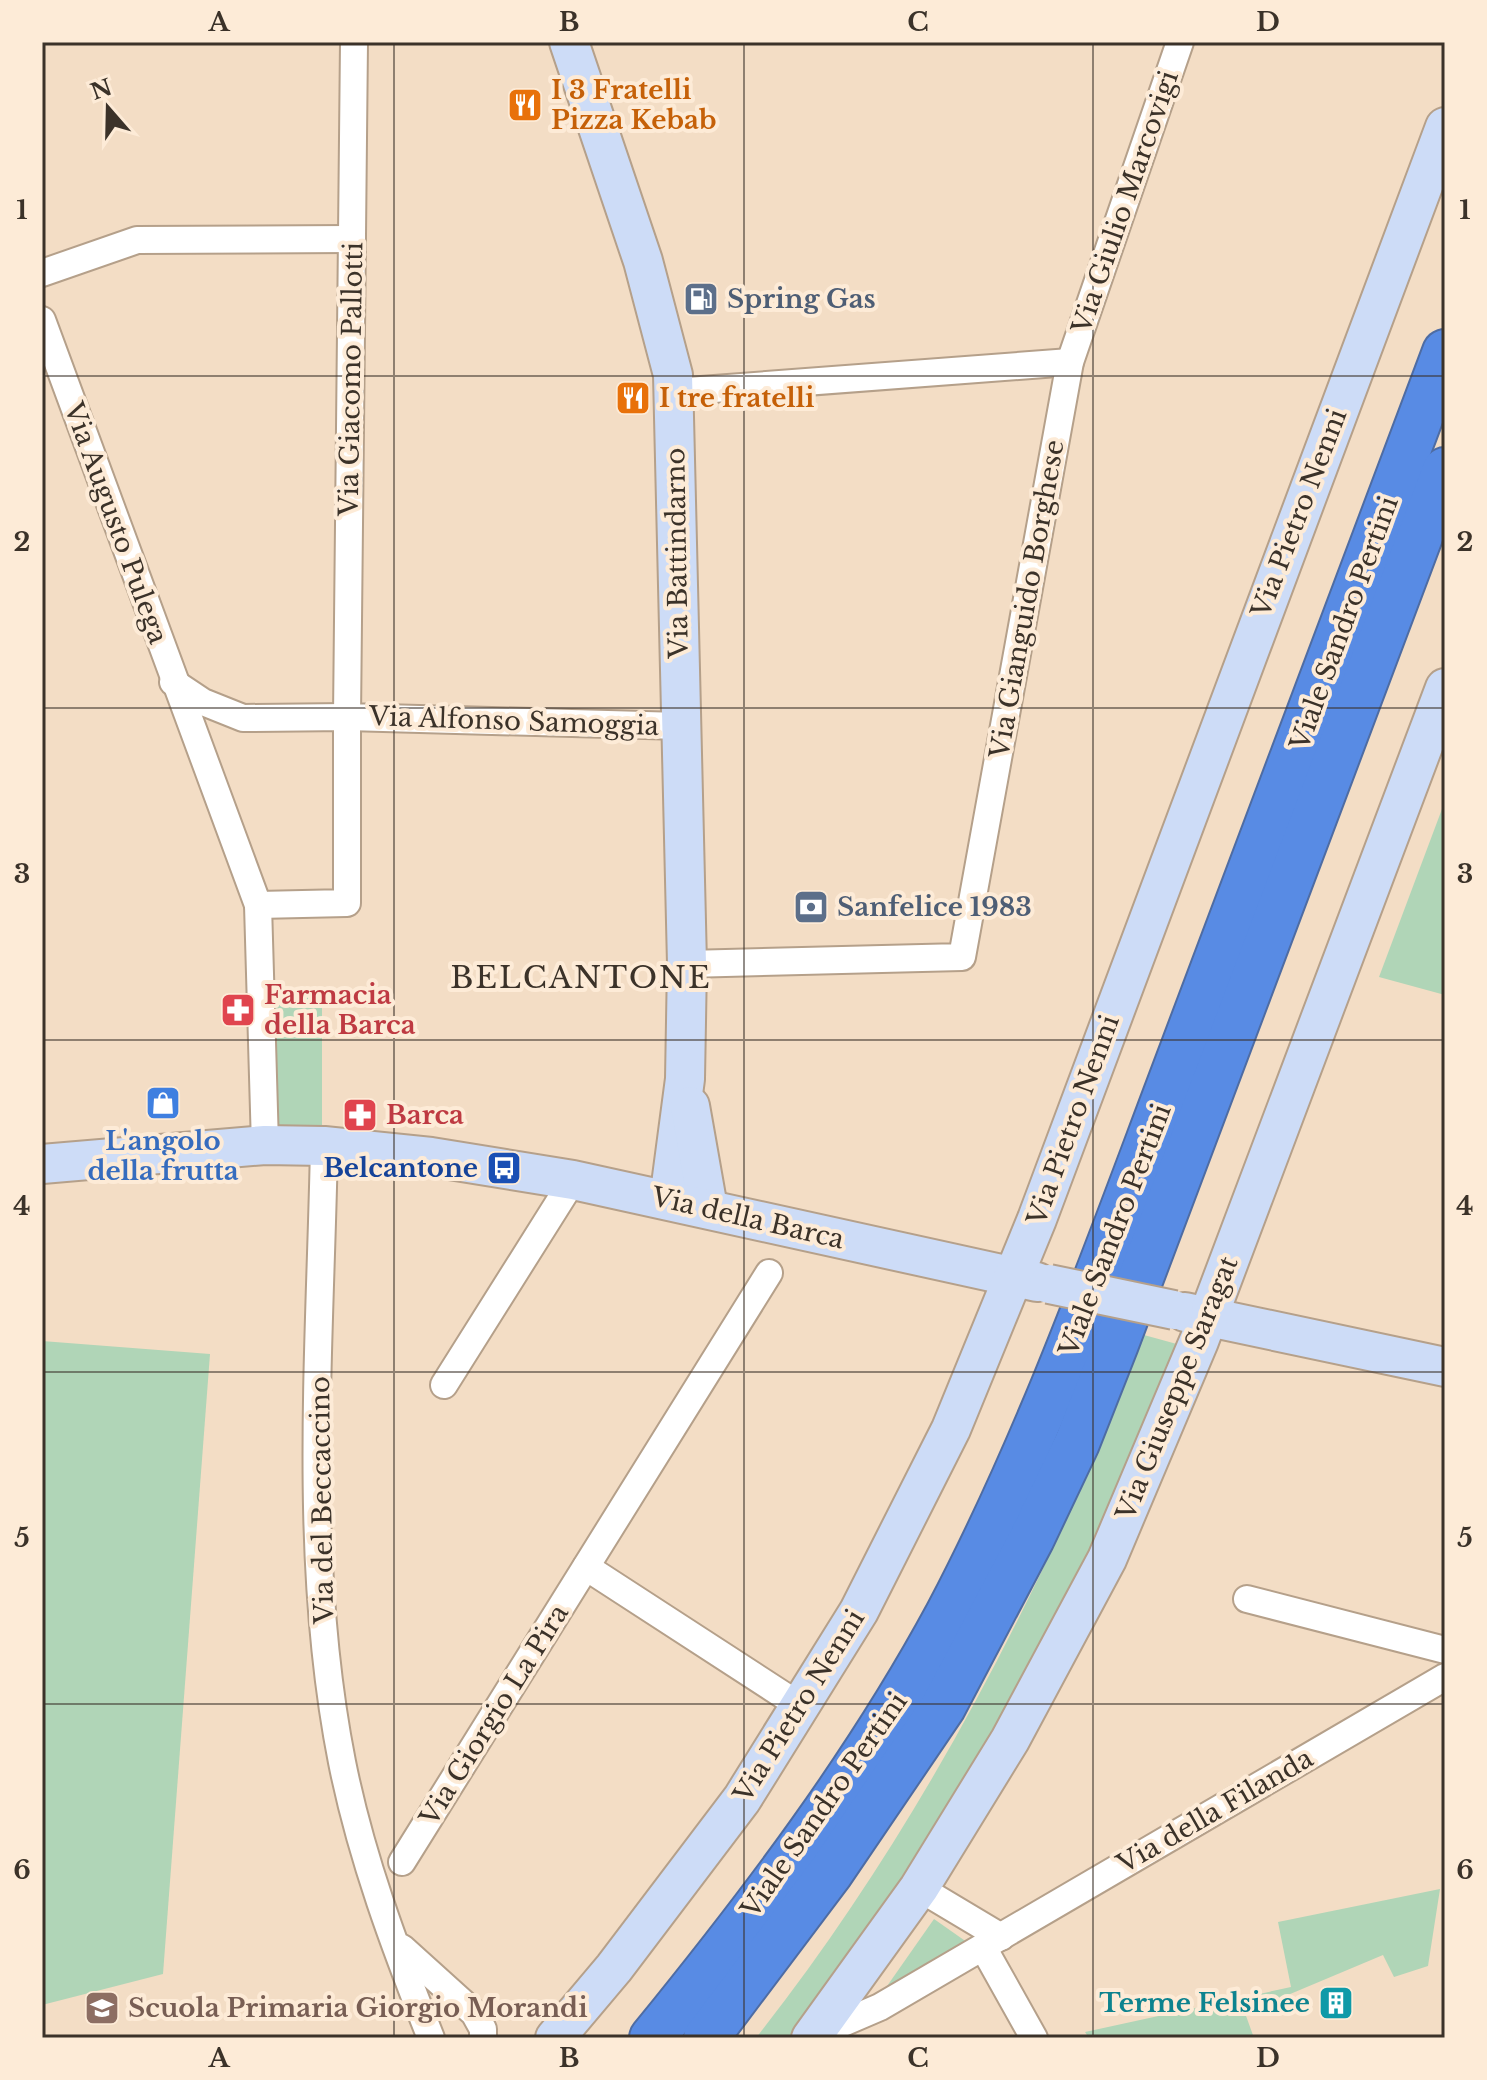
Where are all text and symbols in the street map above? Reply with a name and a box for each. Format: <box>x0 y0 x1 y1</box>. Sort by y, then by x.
text: A <box>207 6 230 38</box>
text: B <box>559 6 579 38</box>
text: C <box>907 6 929 38</box>
text: D <box>1256 6 1280 38</box>
street label: Via Giulio Marcovigi <box>1065 66 1185 339</box>
north arrow <box>68 68 148 148</box>
text: N <box>87 73 116 106</box>
place label: I 3 Fratelli Pizza Kebab <box>551 74 716 136</box>
restaurant icon: I 3 Fratelli Pizza Kebab <box>506 86 544 124</box>
text: 1 <box>16 194 28 226</box>
text: 1 <box>1459 194 1471 226</box>
street label: Via Giacomo Pallotti <box>333 242 369 517</box>
fuel station icon: Spring Gas <box>682 280 720 318</box>
place label: Spring Gas <box>727 283 876 315</box>
restaurant icon: I tre fratelli <box>614 379 652 417</box>
place label: I tre fratelli <box>659 382 814 414</box>
street label: Via Augusto Pulega <box>57 397 175 649</box>
street label: Via Pietro Nenni <box>1244 404 1354 623</box>
street label: Via Gianguido Borghese <box>983 437 1071 762</box>
street label: Via Battindarno <box>659 447 695 660</box>
street label: Viale Sandro Pertini <box>1283 492 1405 755</box>
text: 2 <box>14 526 30 558</box>
text: 2 <box>1457 526 1473 558</box>
street label: Via Alfonso Samoggia <box>367 700 660 742</box>
text: 3 <box>14 858 30 890</box>
text: 3 <box>1457 858 1473 890</box>
bank icon: Sanfelice 1983 <box>792 888 830 926</box>
place label: Sanfelice 1983 <box>837 891 1032 923</box>
district label: BELCANTONE <box>450 959 712 996</box>
place label: Farmacia della Barca <box>264 979 416 1041</box>
pharmacy icon: Farmacia della Barca <box>219 991 257 1029</box>
street label: Via Pietro Nenni <box>1020 1011 1126 1230</box>
shop icon: L'angolo della frutta <box>144 1084 182 1122</box>
pharmacy icon: Barca <box>341 1096 379 1134</box>
place label: Barca <box>386 1099 464 1131</box>
street label: Viale Sandro Pertini <box>1052 1099 1178 1361</box>
place label: L'angolo della frutta <box>87 1125 239 1187</box>
bus stop icon: Belcantone <box>485 1149 523 1187</box>
place label: Belcantone <box>323 1152 478 1184</box>
street label: Via della Barca <box>648 1180 848 1256</box>
text: 4 <box>13 1190 31 1222</box>
text: 4 <box>1456 1190 1474 1222</box>
street label: Via Giuseppe Saragat <box>1109 1251 1245 1526</box>
street label: Via del Beccaccino <box>304 1376 340 1625</box>
text: 5 <box>14 1522 30 1554</box>
text: 5 <box>1457 1522 1473 1554</box>
street label: Via Giorgio La Pira <box>412 1598 575 1832</box>
street label: Via Pietro Nenni <box>726 1604 871 1809</box>
street label: Viale Sandro Pertini <box>734 1686 914 1924</box>
street label: Via della Filanda <box>1111 1742 1319 1880</box>
text: 6 <box>13 1854 31 1886</box>
text: 6 <box>1456 1854 1474 1886</box>
building icon: Terme Felsinee <box>1317 1984 1355 2022</box>
place label: Terme Felsinee <box>1099 1987 1310 2019</box>
school or university icon: Scuola Primaria Giorgio Morandi <box>83 1989 121 2027</box>
place label: Scuola Primaria Giorgio Morandi <box>128 1992 588 2024</box>
text: A <box>207 2042 230 2074</box>
text: B <box>559 2042 579 2074</box>
text: C <box>907 2042 929 2074</box>
text: D <box>1256 2042 1280 2074</box>

